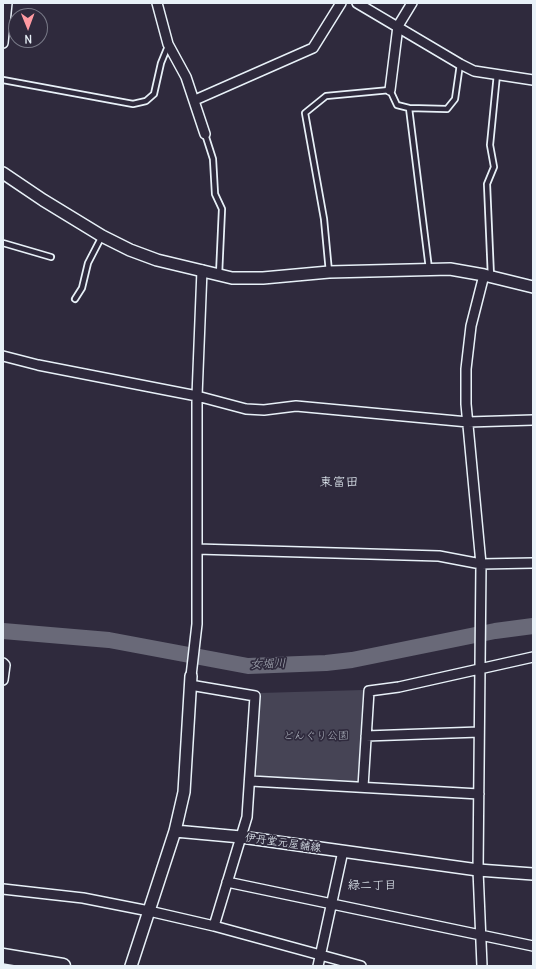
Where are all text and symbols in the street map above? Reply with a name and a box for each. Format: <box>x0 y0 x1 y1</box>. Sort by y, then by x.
north arrow <box>8 8 48 48</box>
text: N <box>24 32 32 46</box>
district label: 東富田 <box>320 474 358 490</box>
water label: 女堀川 <box>250 656 286 672</box>
park label: どんぐり公園 <box>283 729 349 743</box>
street label: 伊丹堂元屋舗線 <box>244 831 322 855</box>
district label: 緑二丁目 <box>348 879 396 893</box>

